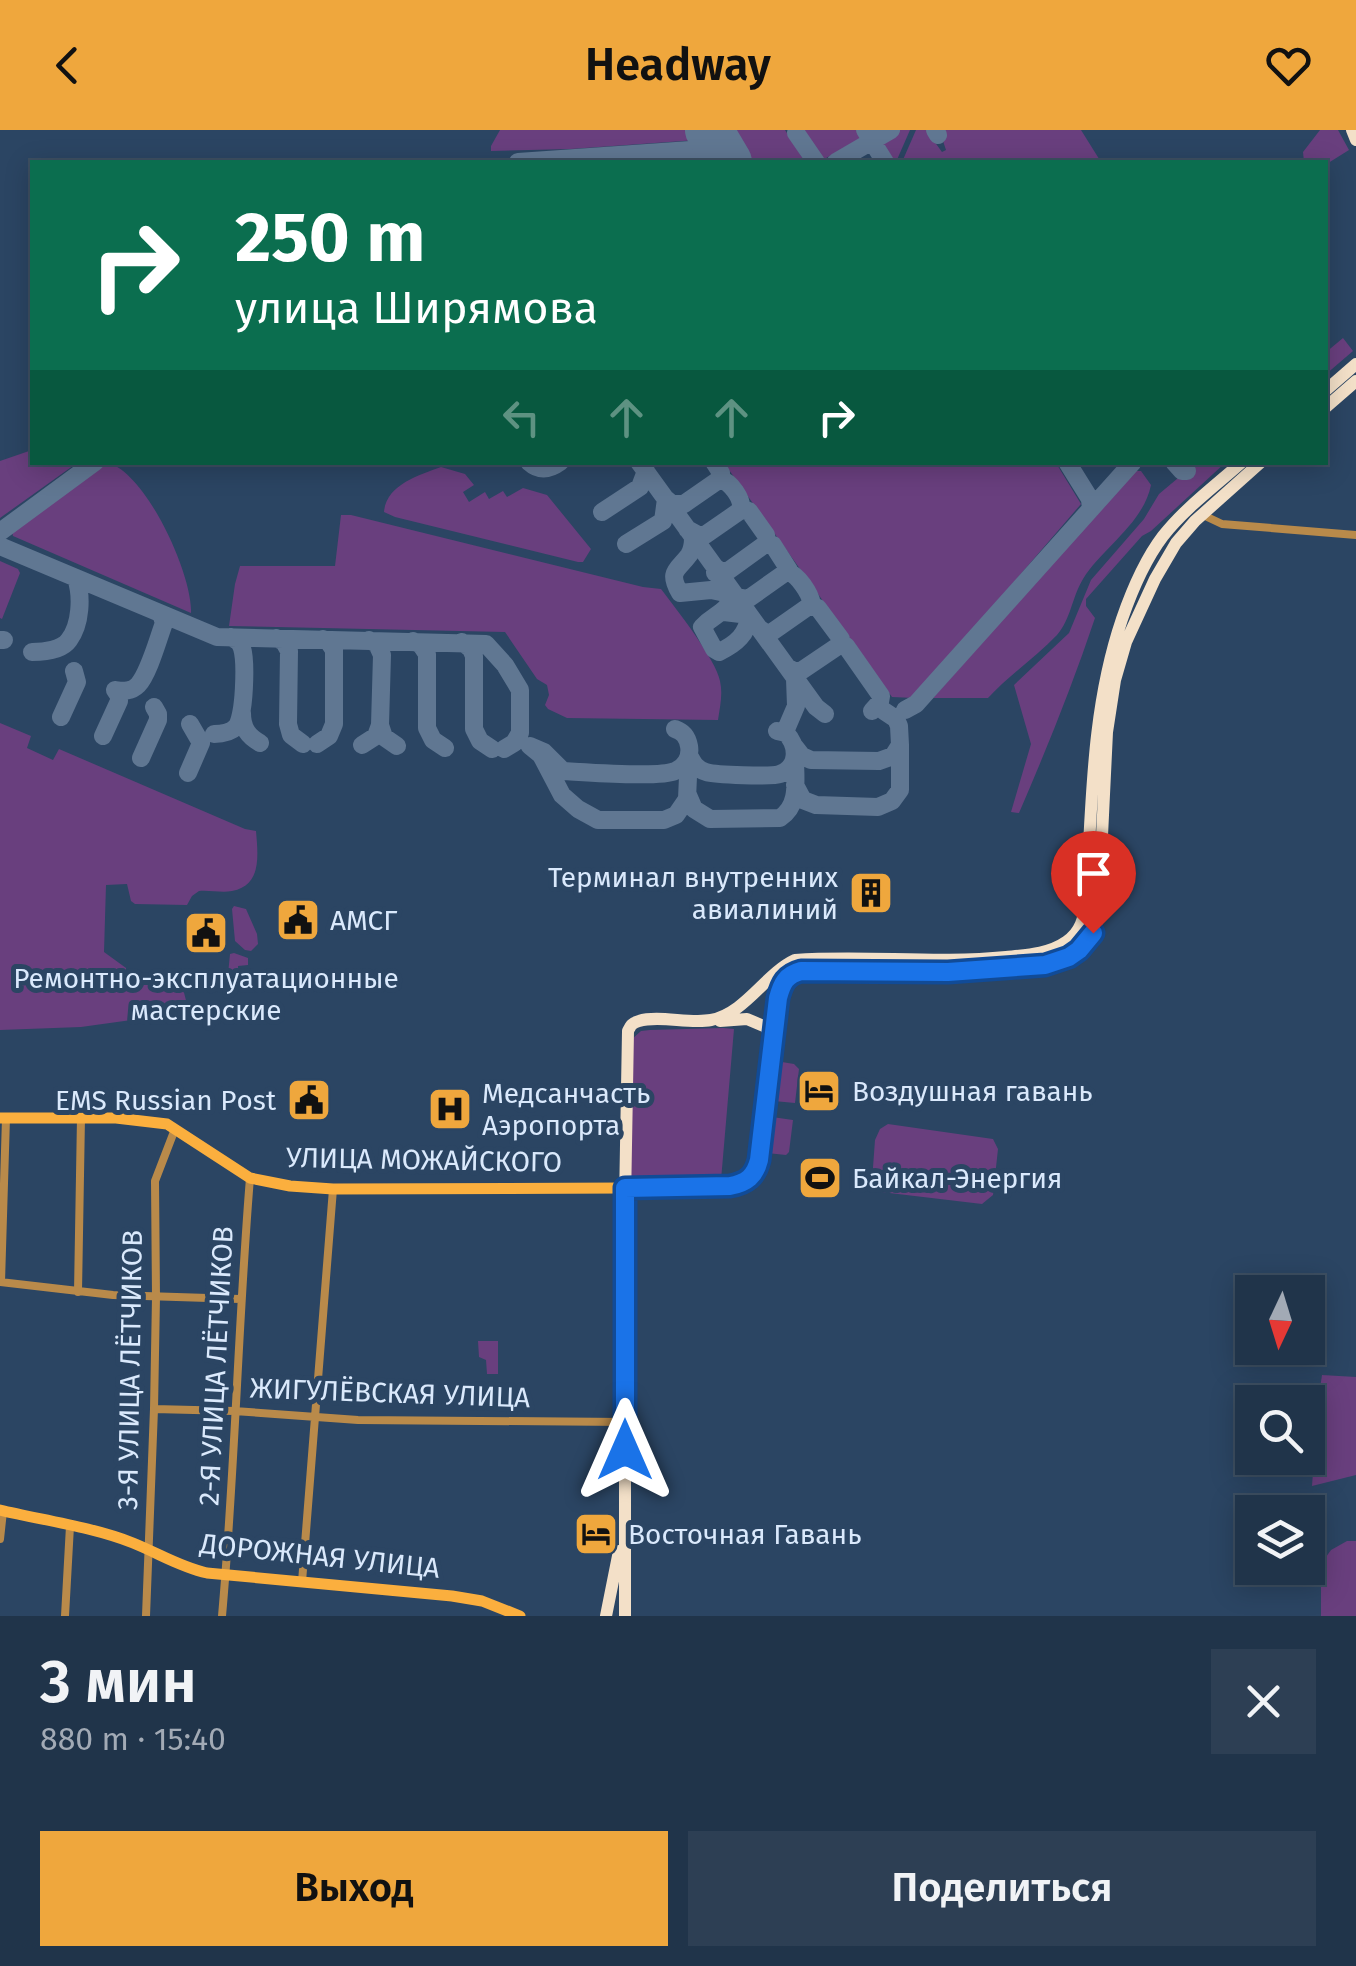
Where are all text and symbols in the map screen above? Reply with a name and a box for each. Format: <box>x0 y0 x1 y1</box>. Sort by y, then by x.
icon: back <box>40 38 95 93</box>
text: Headway <box>585 38 771 92</box>
icon: heart <box>1261 38 1316 93</box>
text: 250 m <box>235 196 425 280</box>
icon: right <box>70 200 200 330</box>
text: улица Ширямова <box>235 281 598 335</box>
icon: left <box>494 390 549 445</box>
icon: ahead <box>599 390 654 445</box>
icon: ahead <box>704 390 759 445</box>
icon: right <box>809 390 864 445</box>
pin <box>1051 831 1136 934</box>
icon: arrive <box>1066 846 1121 901</box>
place label: Терминал внутренних авиалиний <box>548 861 838 926</box>
building icon: Терминал внутренних авиалиний <box>848 870 894 916</box>
public building icon: АМСГ <box>275 897 321 943</box>
place label: АМСГ <box>330 904 397 937</box>
public building icon: Ремонтно-эксплуатационные мастерские <box>183 910 229 956</box>
place label: Ремонтно-эксплуатационные мастерские <box>13 962 399 1027</box>
hotel icon: Воздушная гавань <box>796 1068 842 1114</box>
place label: Воздушная гавань <box>852 1075 1093 1108</box>
public building icon: EMS Russian Рost <box>286 1077 332 1123</box>
place label: Медсанчасть Аэропорта <box>482 1077 650 1142</box>
place label: EMS Russian Рost <box>55 1084 277 1117</box>
hospital icon: Медсанчасть Аэропорта <box>427 1086 473 1132</box>
street label: УЛИЦА МОЖАЙСКОГО <box>286 1141 562 1179</box>
sports icon: Байкал-Энергия <box>797 1155 843 1201</box>
place label: Байкал-Энергия <box>852 1162 1063 1195</box>
street label: 2-Я УЛИЦА ЛЁТЧИКОВ <box>192 1225 240 1507</box>
street label: 3-Я УЛИЦА ЛЁТЧИКОВ <box>111 1230 149 1510</box>
north arrow <box>1235 1275 1325 1365</box>
map controls <box>1235 1275 1325 1585</box>
street label: ЖИГУЛЁВСКАЯ УЛИЦА <box>249 1372 531 1414</box>
button: search <box>1235 1385 1325 1475</box>
position arrow <box>573 1398 677 1502</box>
button: layers <box>1235 1495 1325 1585</box>
hotel icon: Восточная Гавань <box>573 1511 619 1557</box>
place label: Восточная Гавань <box>628 1518 862 1551</box>
street label: ДОРОЖНАЯ УЛИЦА <box>197 1527 442 1585</box>
text: 3 мин <box>40 1646 197 1718</box>
button: close <box>1211 1649 1316 1754</box>
text: 880 m · 15:40 <box>40 1720 226 1758</box>
button: Выход <box>40 1831 668 1946</box>
button: Поделиться <box>688 1831 1316 1946</box>

